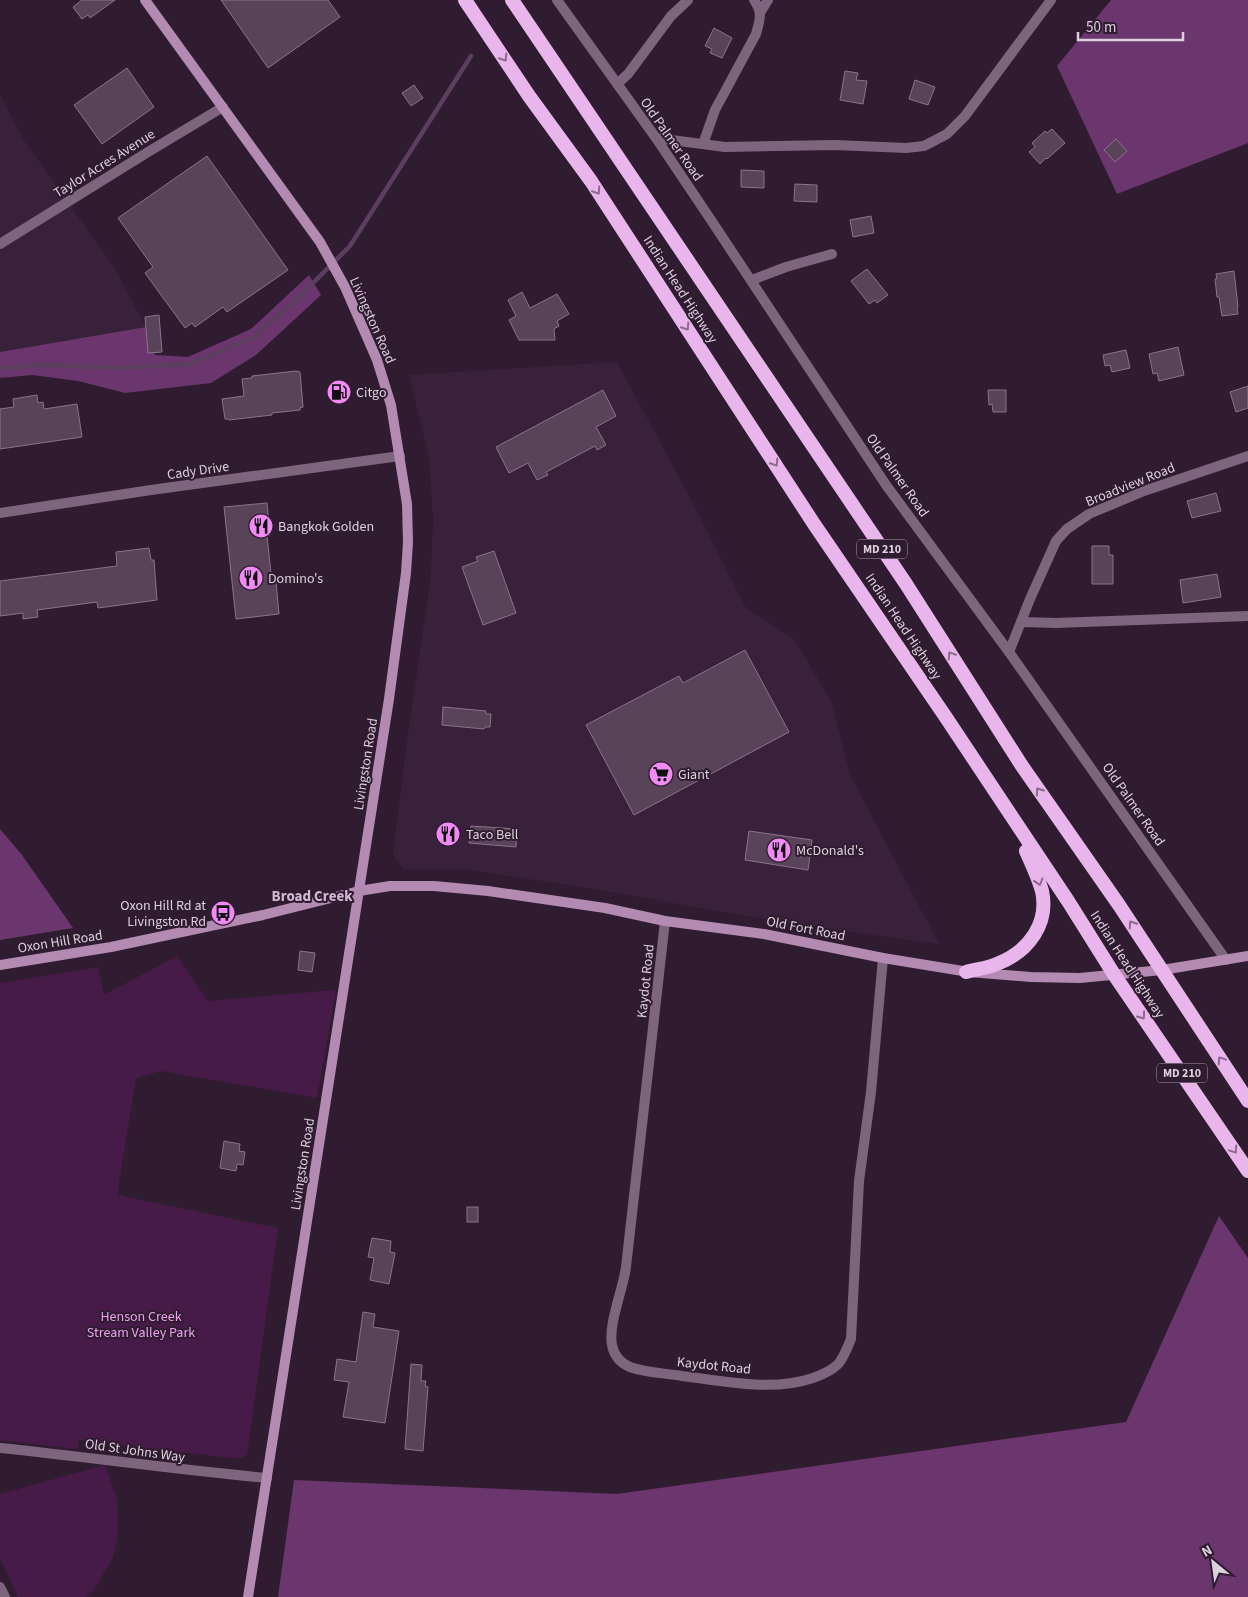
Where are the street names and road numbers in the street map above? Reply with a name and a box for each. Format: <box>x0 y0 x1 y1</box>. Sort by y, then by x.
street label: Old Palmer Road <box>635 94 707 185</box>
street label: Taylor Acres Avenue <box>50 125 159 203</box>
street label: Indian Head Highway <box>638 232 723 348</box>
street label: Livingston Road <box>344 274 400 367</box>
street label: Old Palmer Road <box>861 430 933 521</box>
street label: Cady Drive <box>166 457 231 485</box>
street label: Broadview Road <box>1083 458 1178 512</box>
road number: MD 210 <box>857 540 907 558</box>
street label: Indian Head Highway <box>860 569 946 684</box>
street label: Livingston Road <box>349 717 383 812</box>
street label: Old Palmer Road <box>1097 759 1169 850</box>
street label: Indian Head Highway <box>1085 907 1170 1023</box>
street label: Old Fort Road <box>765 912 847 946</box>
street label: Oxon Hill Road <box>16 925 104 959</box>
street label: Kaydot Road <box>632 943 660 1019</box>
road number: MD 210 <box>1157 1064 1207 1082</box>
street label: Livingston Road <box>286 1117 320 1212</box>
street label: Kaydot Road <box>676 1352 752 1380</box>
street label: Old St Johns Way <box>84 1434 187 1468</box>

